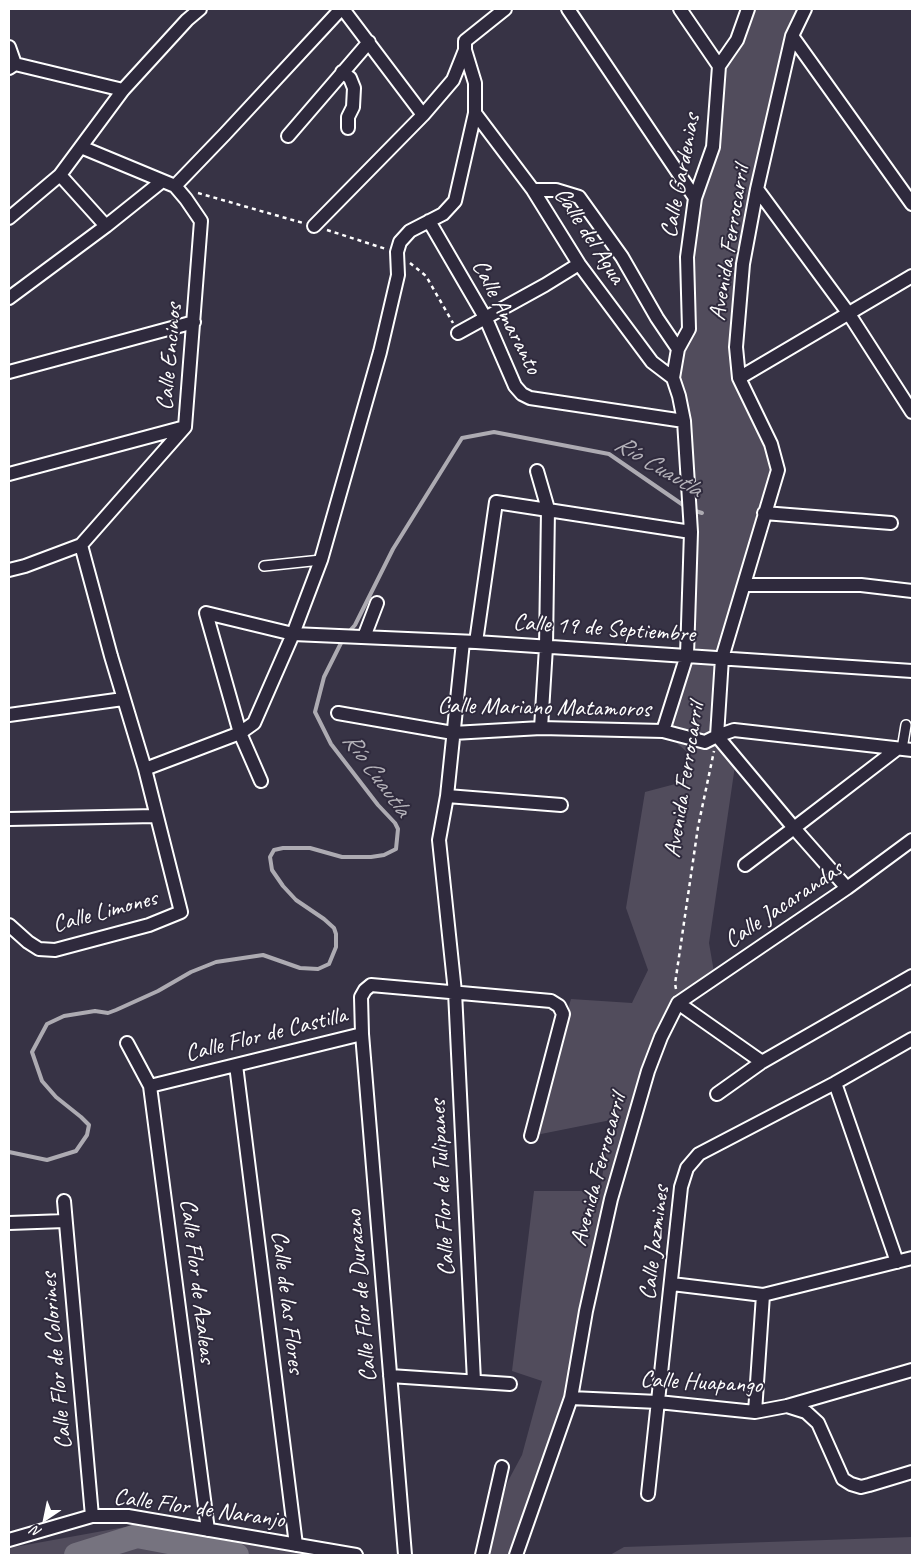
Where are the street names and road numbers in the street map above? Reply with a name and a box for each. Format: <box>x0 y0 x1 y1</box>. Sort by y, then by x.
street label: Calle Gardenias <box>655 112 707 240</box>
street label: Avenida Ferrocarril <box>704 163 756 323</box>
street label: Calle del Agua <box>547 182 631 290</box>
street label: Calle Amaranto <box>465 255 547 379</box>
street label: Calle Encinos <box>151 302 189 412</box>
street label: Calle 19 de Septiembre <box>512 608 696 650</box>
street label: Calle Mariano Matamoros <box>437 692 651 724</box>
street label: Avenida Ferrocarril <box>659 700 711 860</box>
street label: Calle Jacarandas <box>719 855 849 955</box>
street label: Calle Limones <box>50 884 160 940</box>
street label: Calle Flor de Castilla <box>182 1001 350 1069</box>
street label: Avenida Ferrocarril <box>565 1091 633 1249</box>
street label: Calle Flor de Tulipanes <box>424 1099 462 1277</box>
street label: Calle Jazmines <box>634 1184 676 1302</box>
street label: Calle Flor de Azaleas <box>173 1197 221 1365</box>
street label: Calle Flor de Durazno <box>340 1209 384 1383</box>
street label: Calle de las Flores <box>264 1229 310 1375</box>
street label: Calle Flor de Colorines <box>35 1271 79 1451</box>
street label: Calle Huapango <box>639 1365 763 1401</box>
street label: Calle Flor de Naranjo <box>112 1483 286 1535</box>

